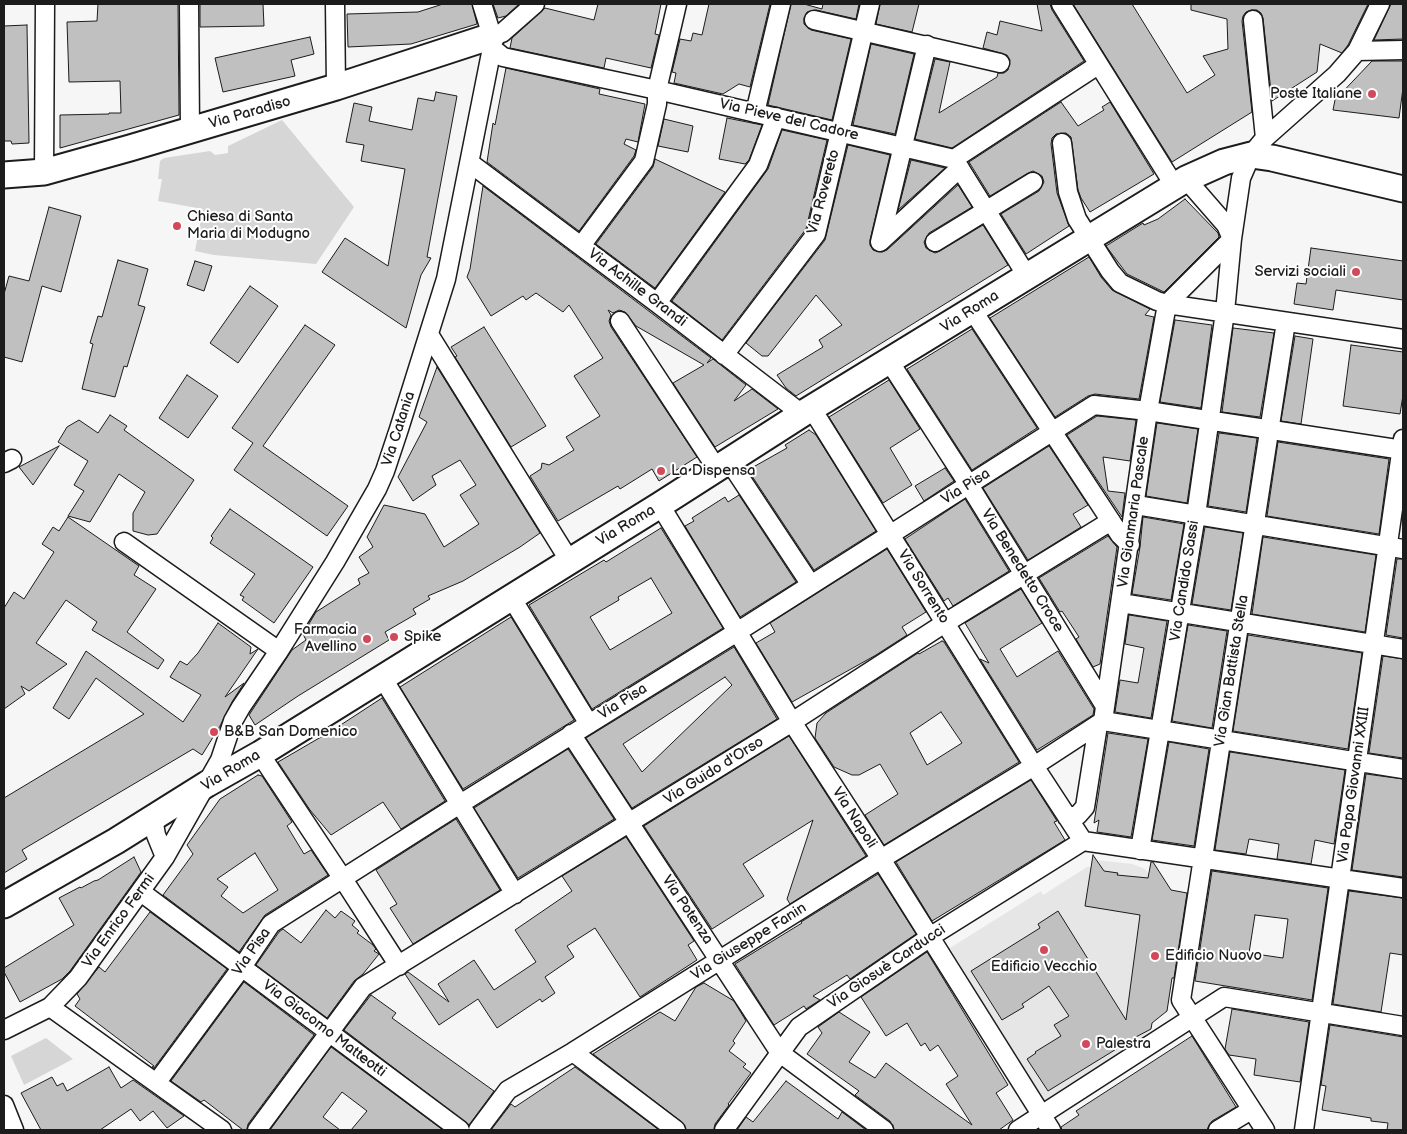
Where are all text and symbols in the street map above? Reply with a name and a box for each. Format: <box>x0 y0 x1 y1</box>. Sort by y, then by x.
place label: Poste Italiane <box>1270 85 1362 103</box>
marker: Poste Italiane <box>1366 88 1378 100</box>
street label: Via Paradiso <box>207 93 293 133</box>
street label: Via Pieve del Cadore <box>718 95 860 145</box>
street label: Via Rovereto <box>804 148 844 236</box>
place label: Chiesa di Santa Maria di Modugno <box>187 208 310 243</box>
marker: Chiesa di Santa Maria di Modugno <box>171 220 183 232</box>
street label: Via Achille Grandi <box>584 245 690 331</box>
place label: Servizi sociali <box>1254 263 1346 281</box>
marker: Servizi sociali <box>1350 266 1362 278</box>
street label: Via Roma <box>937 287 1003 337</box>
street label: Via Catania <box>378 389 420 469</box>
street label: Via Gianmaria Pascale <box>1114 435 1154 589</box>
place label: La Dispensa <box>671 462 756 480</box>
marker: La Dispensa <box>655 465 667 477</box>
street label: Via Pisa <box>938 465 994 509</box>
street label: Via Roma <box>593 501 659 551</box>
street label: Via Benedetto Croce <box>977 506 1067 636</box>
street label: Via Candido Sassi <box>1167 519 1203 643</box>
street label: Via Sorrento <box>893 547 953 627</box>
street label: Via Gian Battista Stella <box>1211 594 1253 748</box>
place label: Farmacia Avellino <box>294 621 357 656</box>
place label: Spike <box>404 628 441 646</box>
marker: Spike <box>388 631 400 643</box>
marker: Farmacia Avellino <box>361 633 373 645</box>
street label: Via Pisa <box>595 680 651 724</box>
street label: Via Papa Giovanni XXIII <box>1334 706 1374 864</box>
place label: B&B San Domenico <box>224 723 358 741</box>
marker: B&B San Domenico <box>208 726 220 738</box>
street label: Via Guido d'Orso <box>661 733 767 809</box>
street label: Via Roma <box>198 746 264 796</box>
street label: Via Napoli <box>828 784 880 852</box>
street label: Via Enrico Fermi <box>79 870 159 972</box>
street label: Via Potenza <box>657 872 717 948</box>
street label: Via Giuseppe Fanin <box>688 899 810 985</box>
street label: Via Giosuè Carducci <box>825 921 949 1013</box>
street label: Via Pisa <box>229 925 275 979</box>
marker: Edificio Vecchio <box>1038 944 1050 956</box>
place label: Edificio Nuovo <box>1165 947 1262 965</box>
marker: Edificio Nuovo <box>1149 950 1161 962</box>
place label: Edificio Vecchio <box>991 958 1097 976</box>
street label: Via Giacomo Matteotti <box>259 977 389 1081</box>
place label: Palestra <box>1096 1035 1151 1053</box>
marker: Palestra <box>1080 1038 1092 1050</box>

